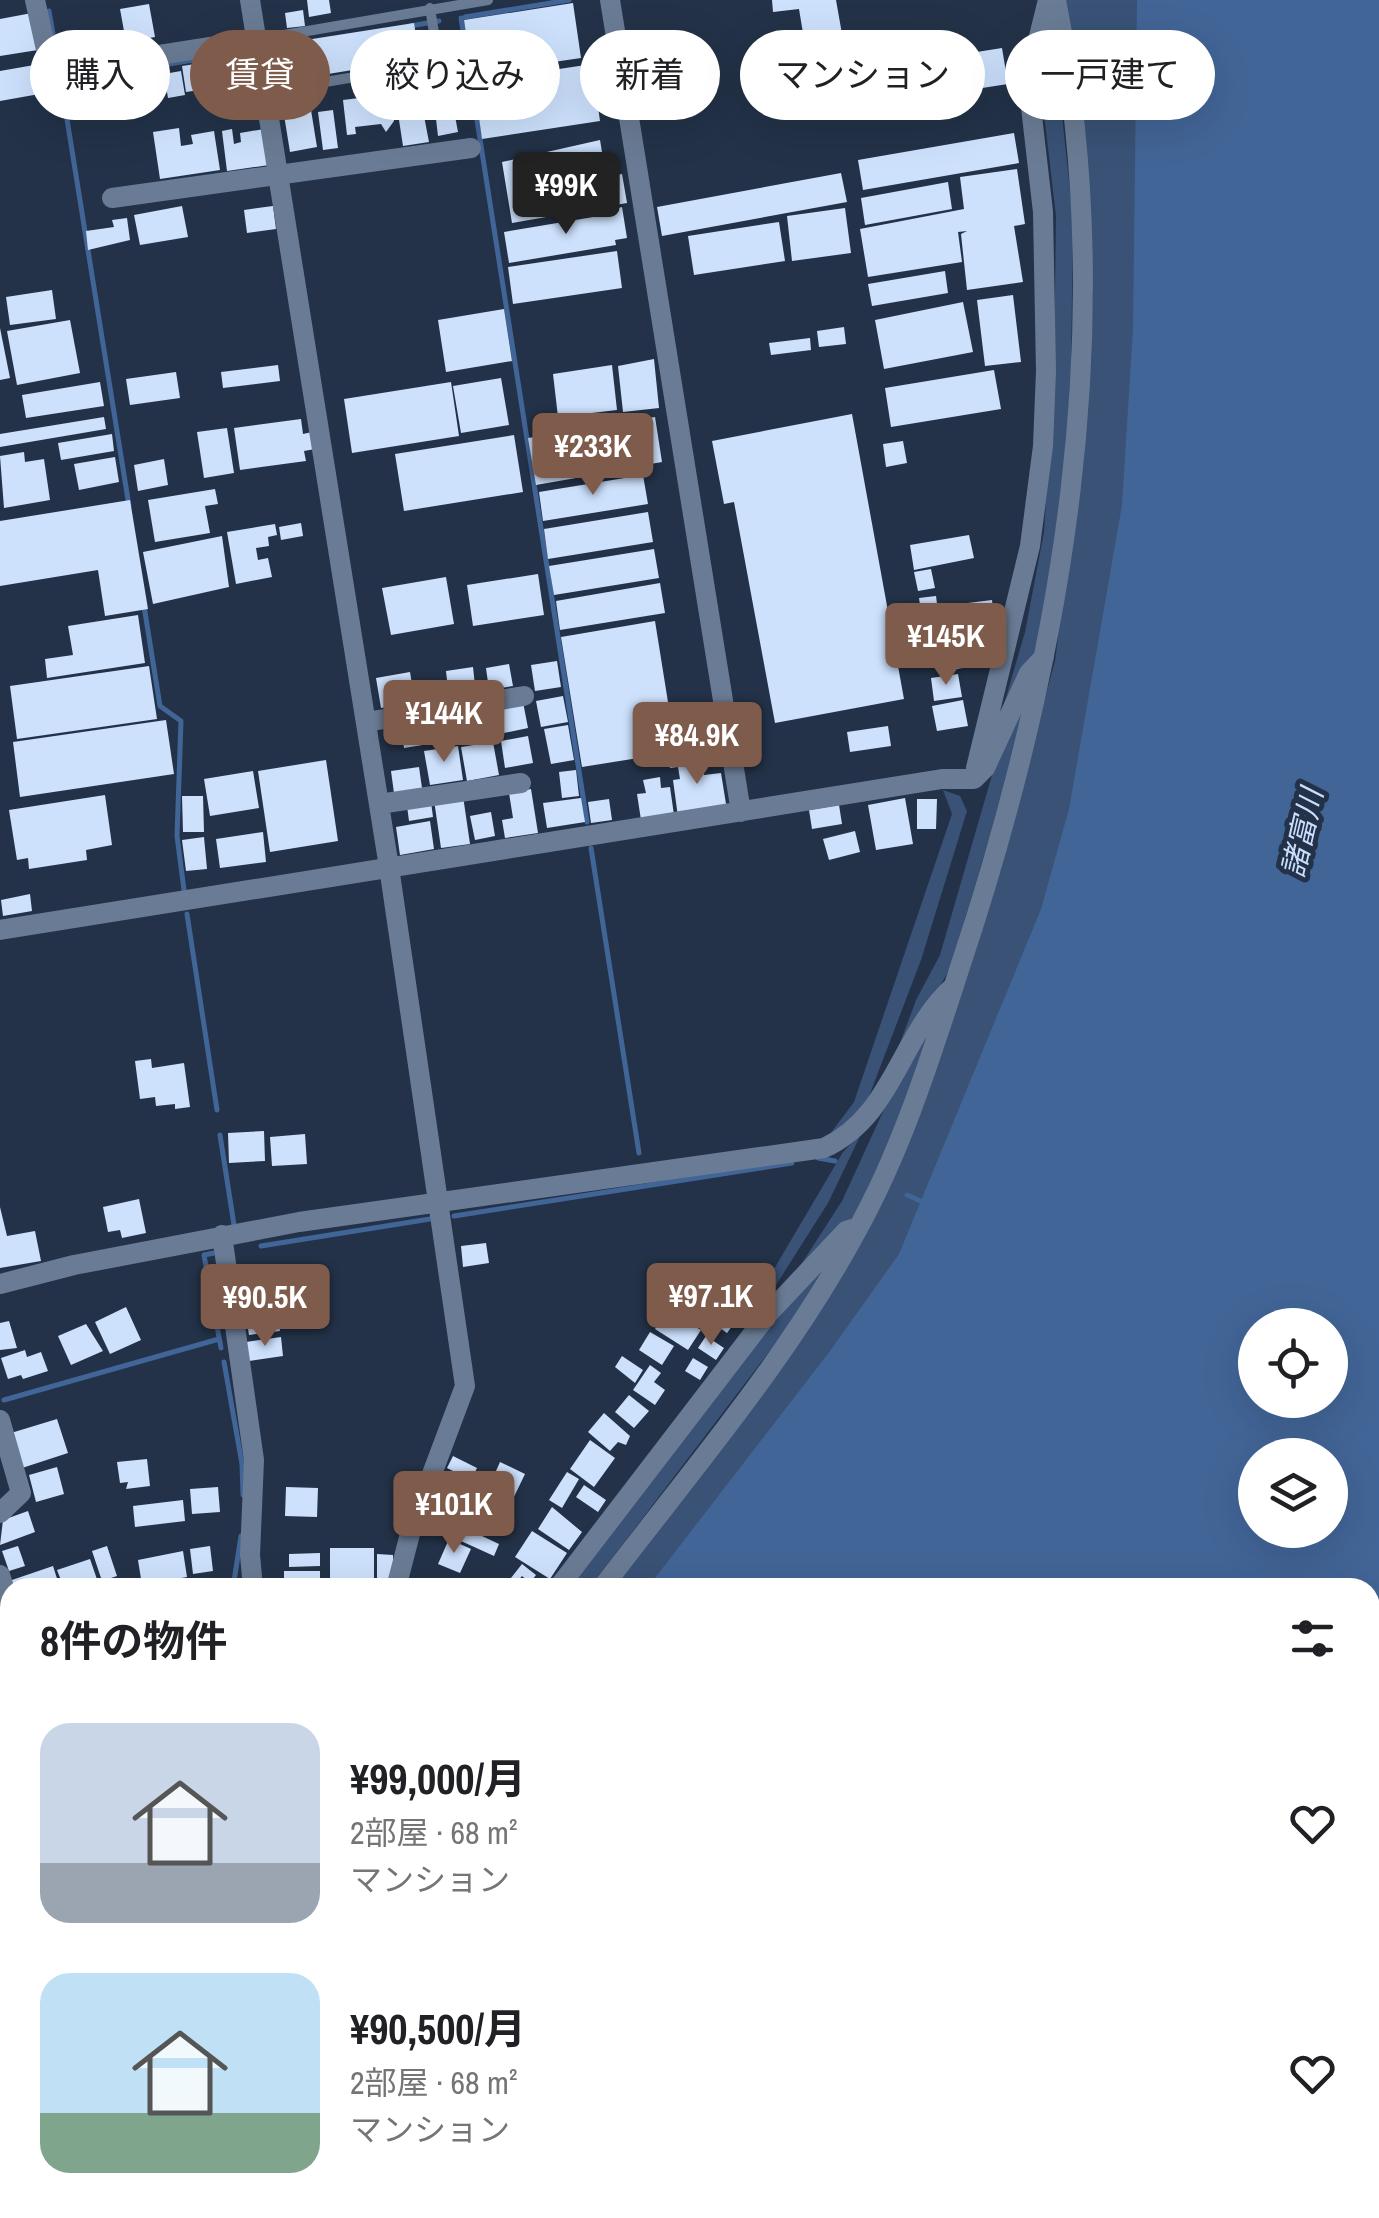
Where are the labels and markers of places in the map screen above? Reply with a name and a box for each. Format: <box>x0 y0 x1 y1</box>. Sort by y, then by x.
pin: ¥99K <box>507 152 625 237</box>
pin: ¥233K <box>523 413 663 498</box>
pin: ¥145K <box>876 603 1016 688</box>
pin: ¥144K <box>374 680 514 765</box>
pin: ¥84.9K <box>616 702 778 787</box>
pin: ¥97.1K <box>630 1263 792 1348</box>
pin: ¥90.5K <box>184 1264 346 1349</box>
pin: ¥101K <box>384 1471 524 1556</box>

